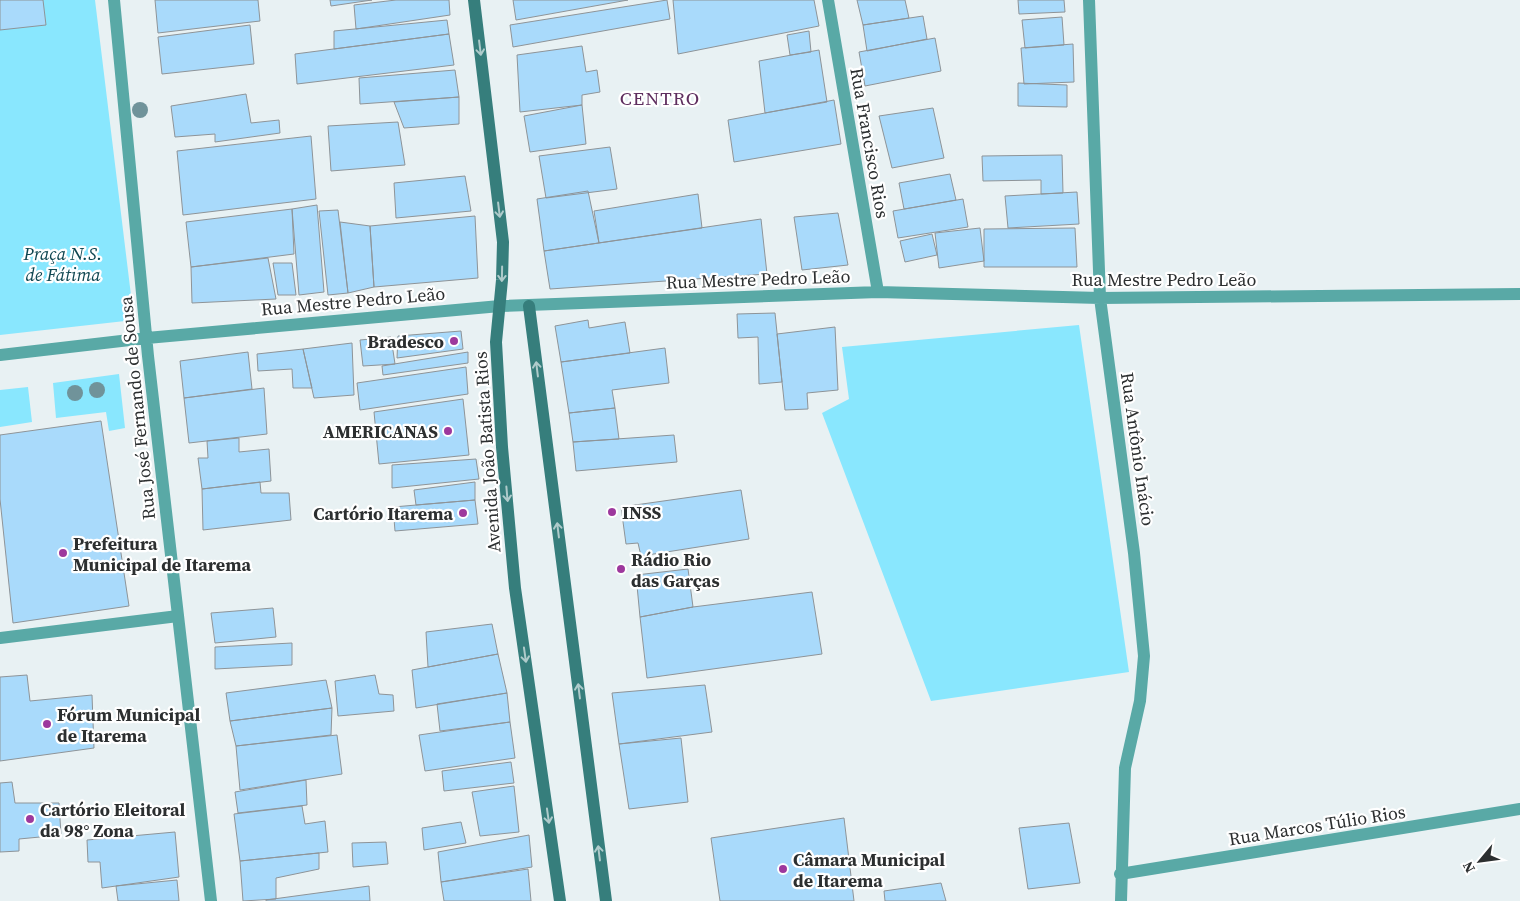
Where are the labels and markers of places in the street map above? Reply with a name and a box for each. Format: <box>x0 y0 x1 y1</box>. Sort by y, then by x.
place label: Bradesco <box>367 329 444 354</box>
marker: Bradesco <box>448 335 460 347</box>
place label: AMERICANAS <box>323 419 438 444</box>
marker: AMERICANAS <box>442 425 454 437</box>
place label: INSS <box>622 500 662 525</box>
place label: Cartório Itarema <box>313 501 453 526</box>
marker: INSS <box>606 506 618 518</box>
marker: Cartório Itarema <box>457 507 469 519</box>
place label: Prefeitura Municipal de Itarema <box>73 531 251 577</box>
marker: Prefeitura Municipal de Itarema <box>57 547 69 559</box>
place label: Rádio Rio das Garças <box>631 547 720 593</box>
marker: Rádio Rio das Garças <box>615 563 627 575</box>
place label: Fórum Municipal de Itarema <box>57 702 201 748</box>
marker: Fórum Municipal de Itarema <box>41 718 53 730</box>
place label: Cartório Eleitoral da 98° Zona <box>40 797 185 843</box>
marker: Cartório Eleitoral da 98° Zona <box>24 813 36 825</box>
place label: Câmara Municipal de Itarema <box>793 847 945 893</box>
marker: Câmara Municipal de Itarema <box>777 863 789 875</box>

